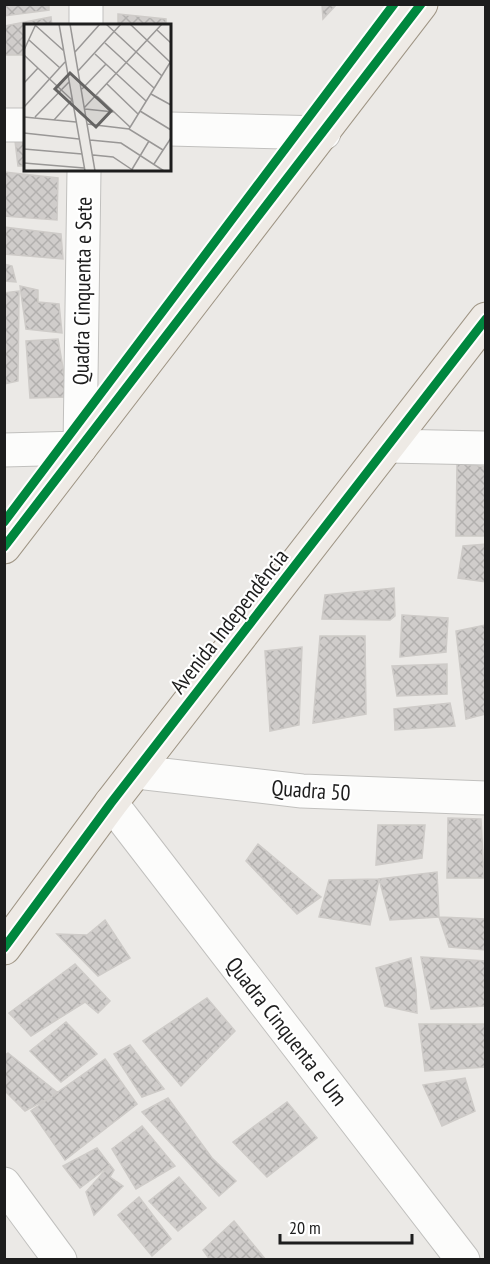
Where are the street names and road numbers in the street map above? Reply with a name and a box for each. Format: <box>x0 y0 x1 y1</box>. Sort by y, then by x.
street label: Quadra Cinquenta e Sete <box>66 197 98 385</box>
street label: Avenida Independência <box>164 543 294 699</box>
street label: Quadra 50 <box>270 773 352 807</box>
street label: Quadra Cinquenta e Um <box>220 951 354 1111</box>

